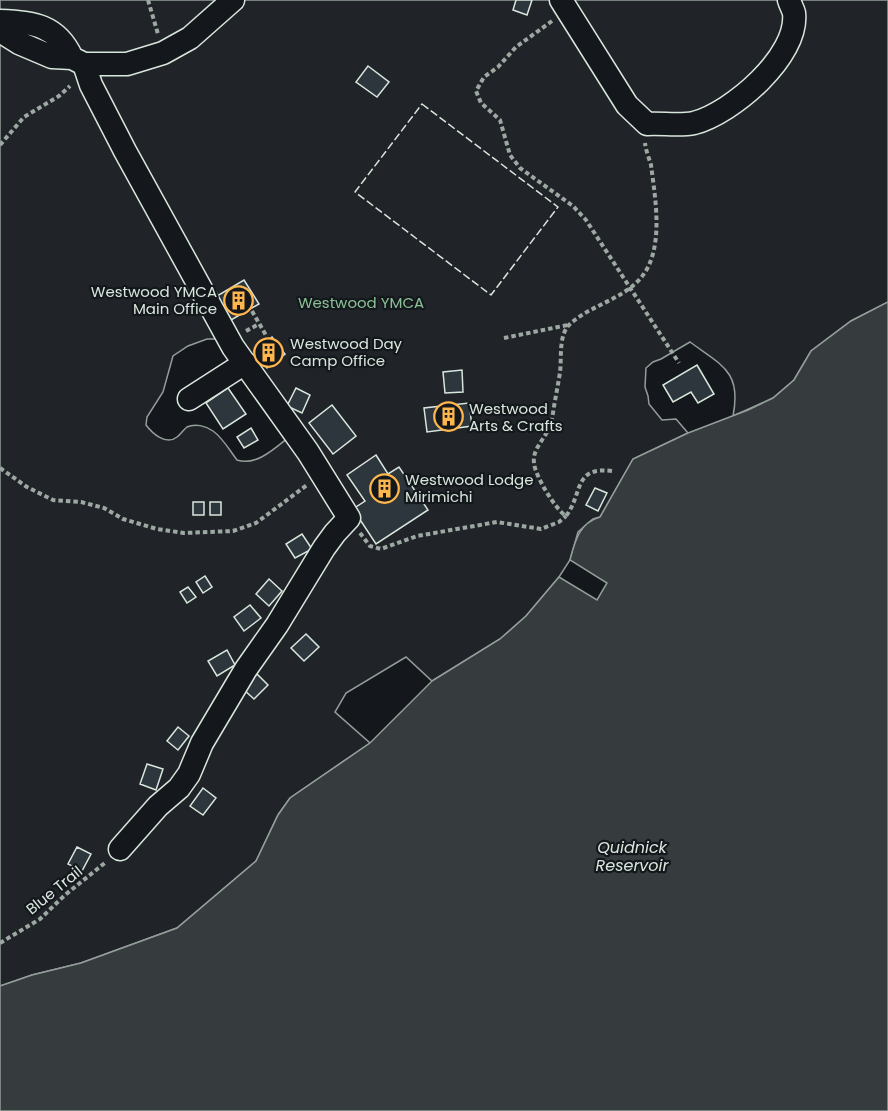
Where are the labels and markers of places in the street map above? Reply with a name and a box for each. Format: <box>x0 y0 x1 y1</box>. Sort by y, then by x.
place label: Westwood YMCA Main Office <box>91 281 217 319</box>
building icon: Westwood YMCA Main Office <box>222 284 254 316</box>
place label: Westwood Day Camp Office <box>290 333 403 371</box>
building icon: Westwood Day Camp Office <box>253 336 285 368</box>
place label: Westwood Arts & Crafts <box>469 398 563 436</box>
building icon: Westwood Arts & Crafts <box>432 401 464 433</box>
place label: Westwood Lodge Mirimichi <box>405 469 534 507</box>
building icon: Westwood Lodge Mirimichi <box>368 472 400 504</box>

